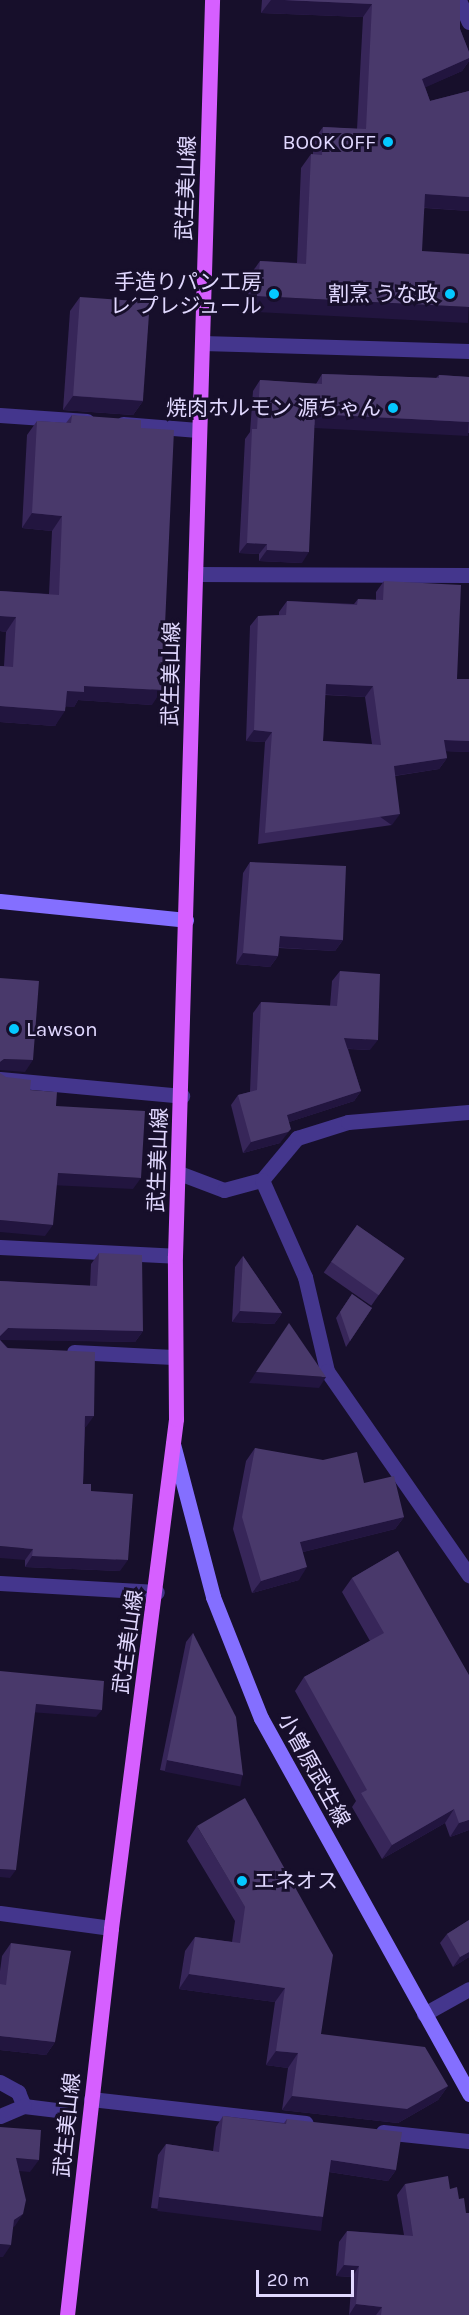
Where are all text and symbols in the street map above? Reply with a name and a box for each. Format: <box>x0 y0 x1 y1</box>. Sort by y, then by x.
place label: BOOK OFF <box>283 129 376 155</box>
street label: 武生美山線 <box>172 135 200 241</box>
marker: BOOK OFF <box>381 135 395 149</box>
place label: 手造りパン工房 レ´プレジュール <box>108 269 262 319</box>
place label: 割烹 うな政 <box>328 281 438 307</box>
marker: 手造りパン工房 レ´プレジュール <box>267 287 281 301</box>
marker: 割烹 うな政 <box>443 287 457 301</box>
place label: 焼肉ホルモン 源ちゃん <box>166 395 381 421</box>
marker: 焼肉ホルモン 源ちゃん <box>386 401 400 415</box>
street label: 武生美山線 <box>157 621 185 727</box>
place label: Lawson <box>26 1016 98 1042</box>
marker: Lawson <box>7 1022 21 1036</box>
street label: 武生美山線 <box>144 1107 172 1213</box>
street label: 武生美山線 <box>108 1588 148 1696</box>
street label: 小曽原武生線 <box>272 1709 356 1831</box>
place label: エネオス <box>254 1868 338 1894</box>
marker: エネオス <box>235 1874 249 1888</box>
street label: 武生美山線 <box>49 2071 85 2179</box>
scale bar <box>259 2258 356 2296</box>
text: 20 m <box>267 2269 309 2291</box>

